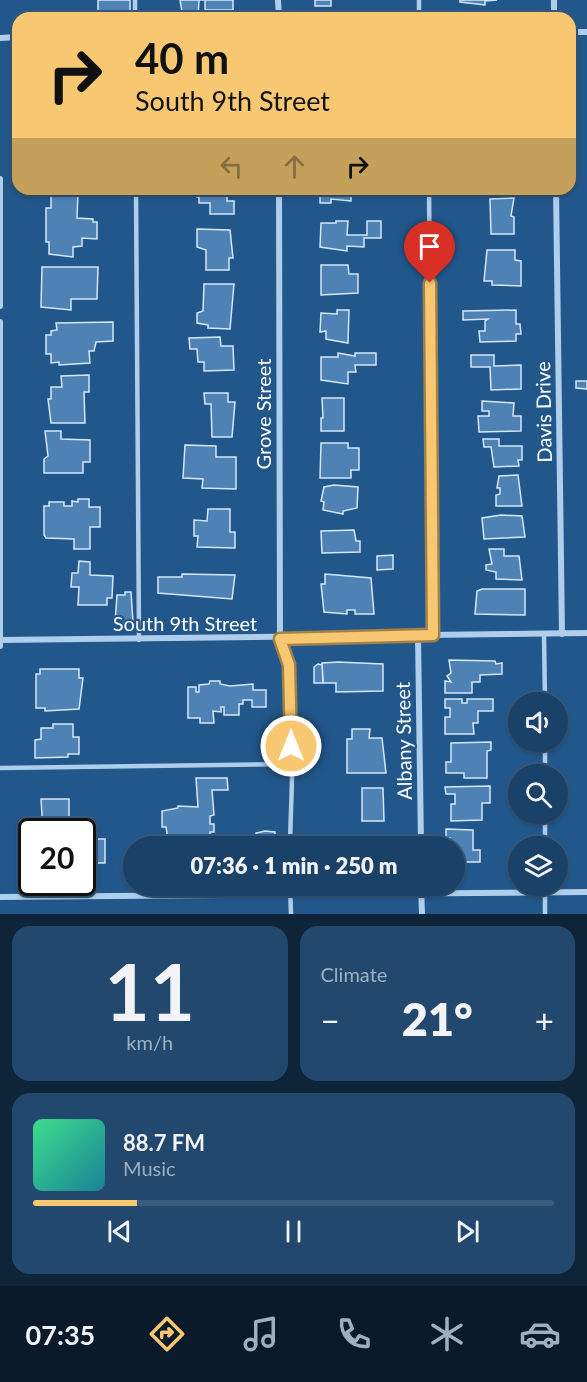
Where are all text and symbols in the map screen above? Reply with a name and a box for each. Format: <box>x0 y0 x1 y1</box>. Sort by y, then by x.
text: 40 m <box>135 33 229 83</box>
icon: right <box>36 36 114 114</box>
text: South 9th Street <box>135 84 330 117</box>
icon: left <box>215 150 248 183</box>
icon: ahead <box>278 150 311 183</box>
icon: right <box>341 150 374 183</box>
pin <box>404 221 455 283</box>
icon: arrive <box>413 230 446 263</box>
street label: Grove Street <box>251 359 275 469</box>
street label: Davis Drive <box>530 361 556 463</box>
street label: South 9th Street <box>113 611 257 635</box>
street label: Albany Street <box>390 682 416 800</box>
map controls <box>508 692 568 896</box>
button: sound <box>508 692 568 752</box>
position arrow <box>259 714 323 778</box>
button: search <box>508 764 568 824</box>
speed limit sign: 20 <box>18 818 96 896</box>
button: layers <box>508 836 568 896</box>
text: 07:36 · 1 min · 250 m <box>191 852 397 879</box>
text: 11 <box>105 944 195 1038</box>
text: Climate <box>321 962 387 986</box>
text: 21° <box>402 992 473 1046</box>
text: − <box>321 1000 340 1040</box>
text: + <box>535 1000 554 1040</box>
text: km/h <box>126 1030 173 1054</box>
text: 88.7 FM <box>123 1129 205 1156</box>
text: Music <box>123 1156 176 1180</box>
icon: previous <box>103 1215 136 1248</box>
icon: pause <box>277 1215 310 1248</box>
icon: next <box>451 1215 484 1248</box>
icon: directions <box>146 1313 188 1355</box>
icon: music <box>240 1313 282 1355</box>
icon: phone <box>333 1313 375 1355</box>
icon: climate <box>426 1313 468 1355</box>
icon: car <box>519 1313 561 1355</box>
text: 07:35 <box>26 1318 95 1351</box>

